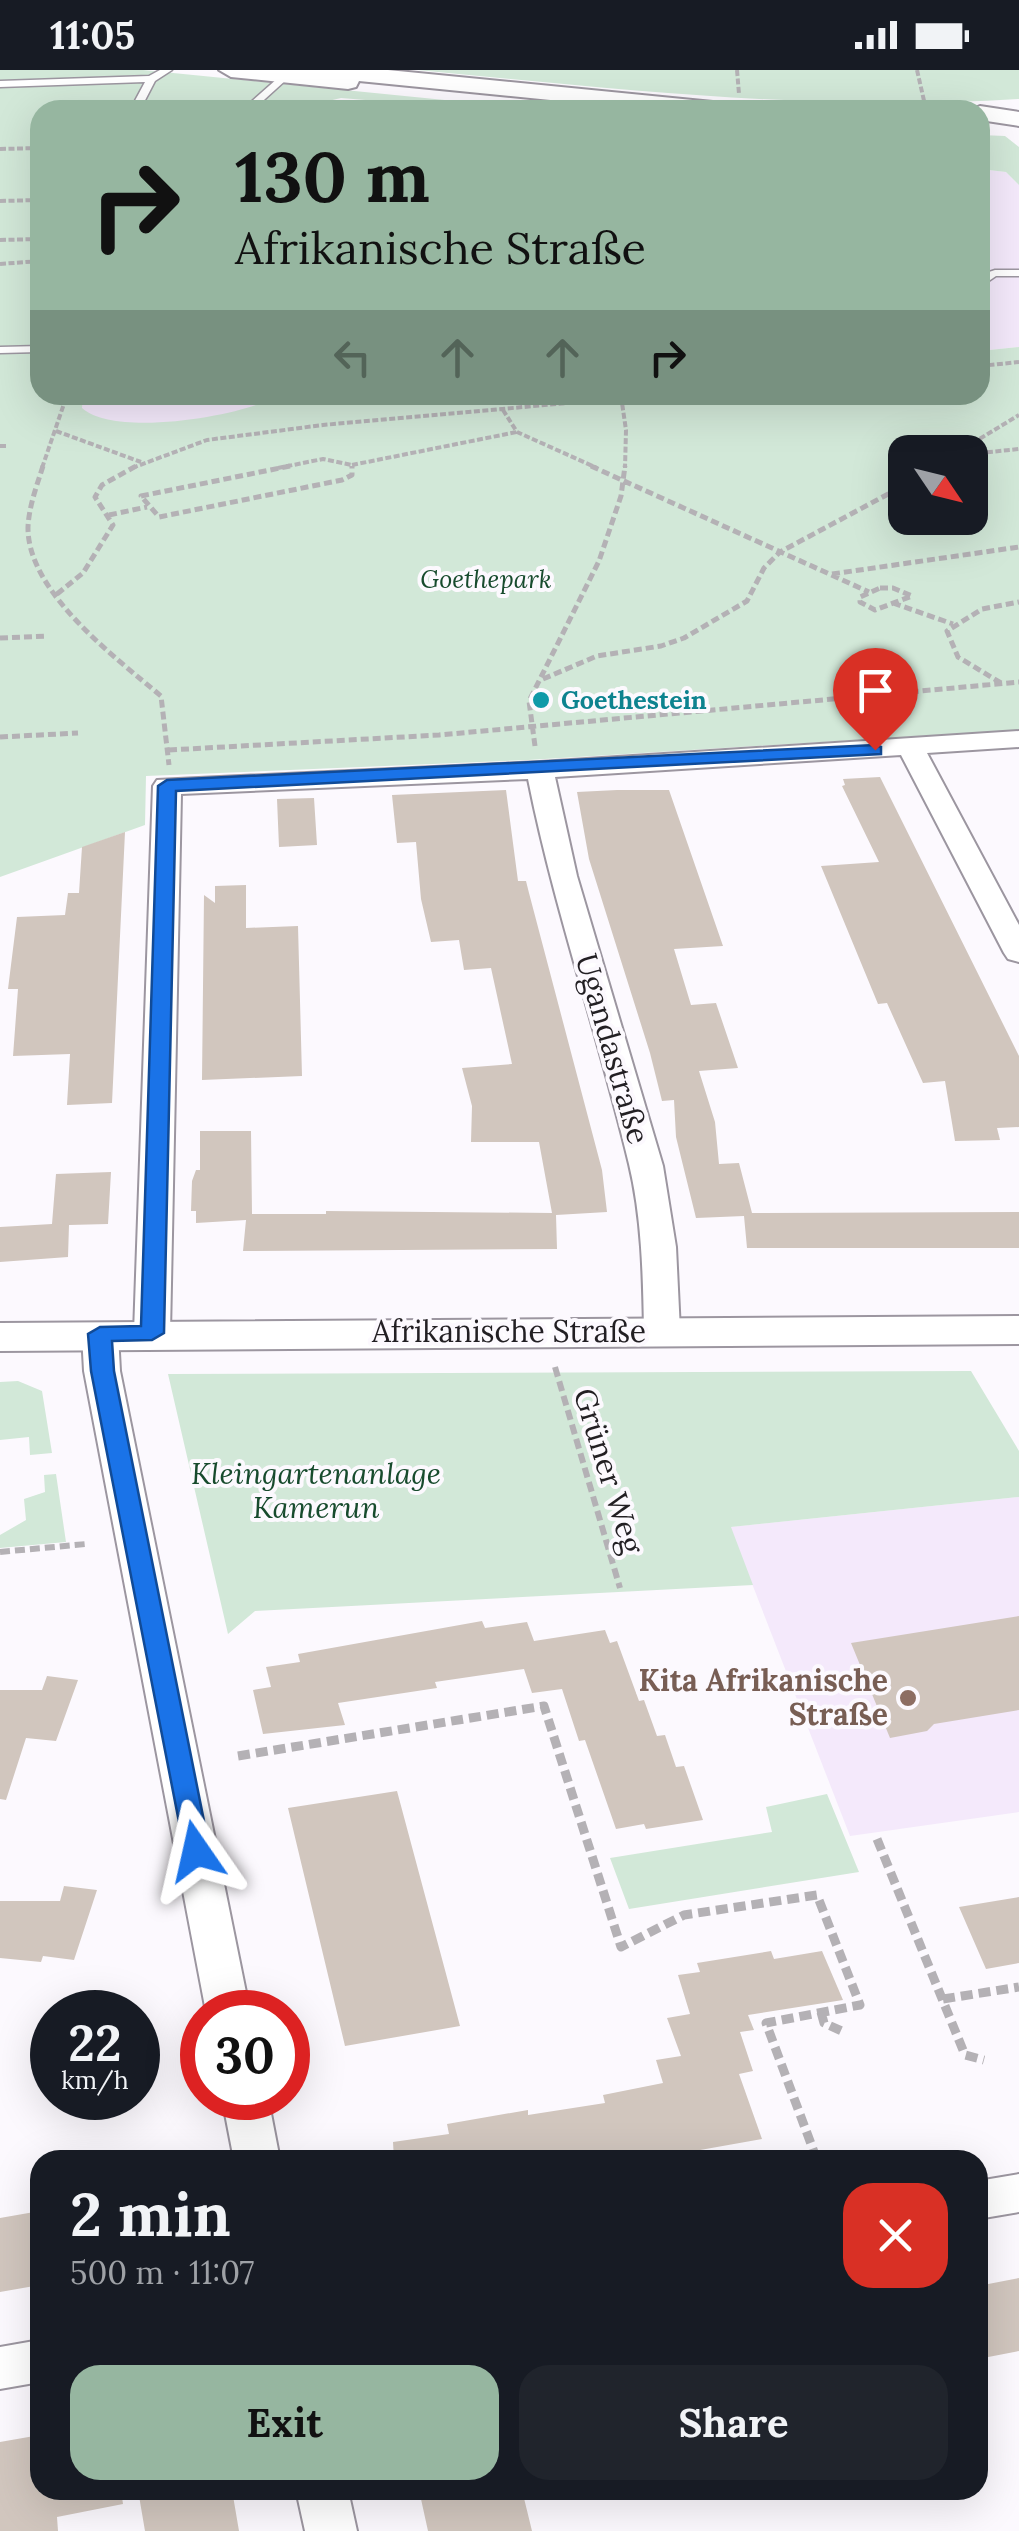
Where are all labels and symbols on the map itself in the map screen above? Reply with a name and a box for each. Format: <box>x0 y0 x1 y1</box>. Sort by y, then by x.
north arrow <box>888 435 988 535</box>
park label: Goethepark <box>420 563 552 595</box>
pin <box>833 648 918 751</box>
place label: Goethestein <box>561 684 707 716</box>
marker: Goethestein <box>530 689 552 711</box>
street label: Ugandastraße <box>567 949 658 1148</box>
street label: Afrikanische Straße <box>371 1312 646 1350</box>
street label: Grüner Weg <box>565 1384 652 1559</box>
park label: Kleingartenanlage Kamerun <box>191 1454 441 1526</box>
place label: Kita Afrikanische Straße <box>639 1661 888 1733</box>
marker: Kita Afrikanische Straße <box>897 1687 919 1709</box>
position arrow <box>144 1799 248 1903</box>
speed limit sign: 30 <box>180 1990 310 2120</box>

